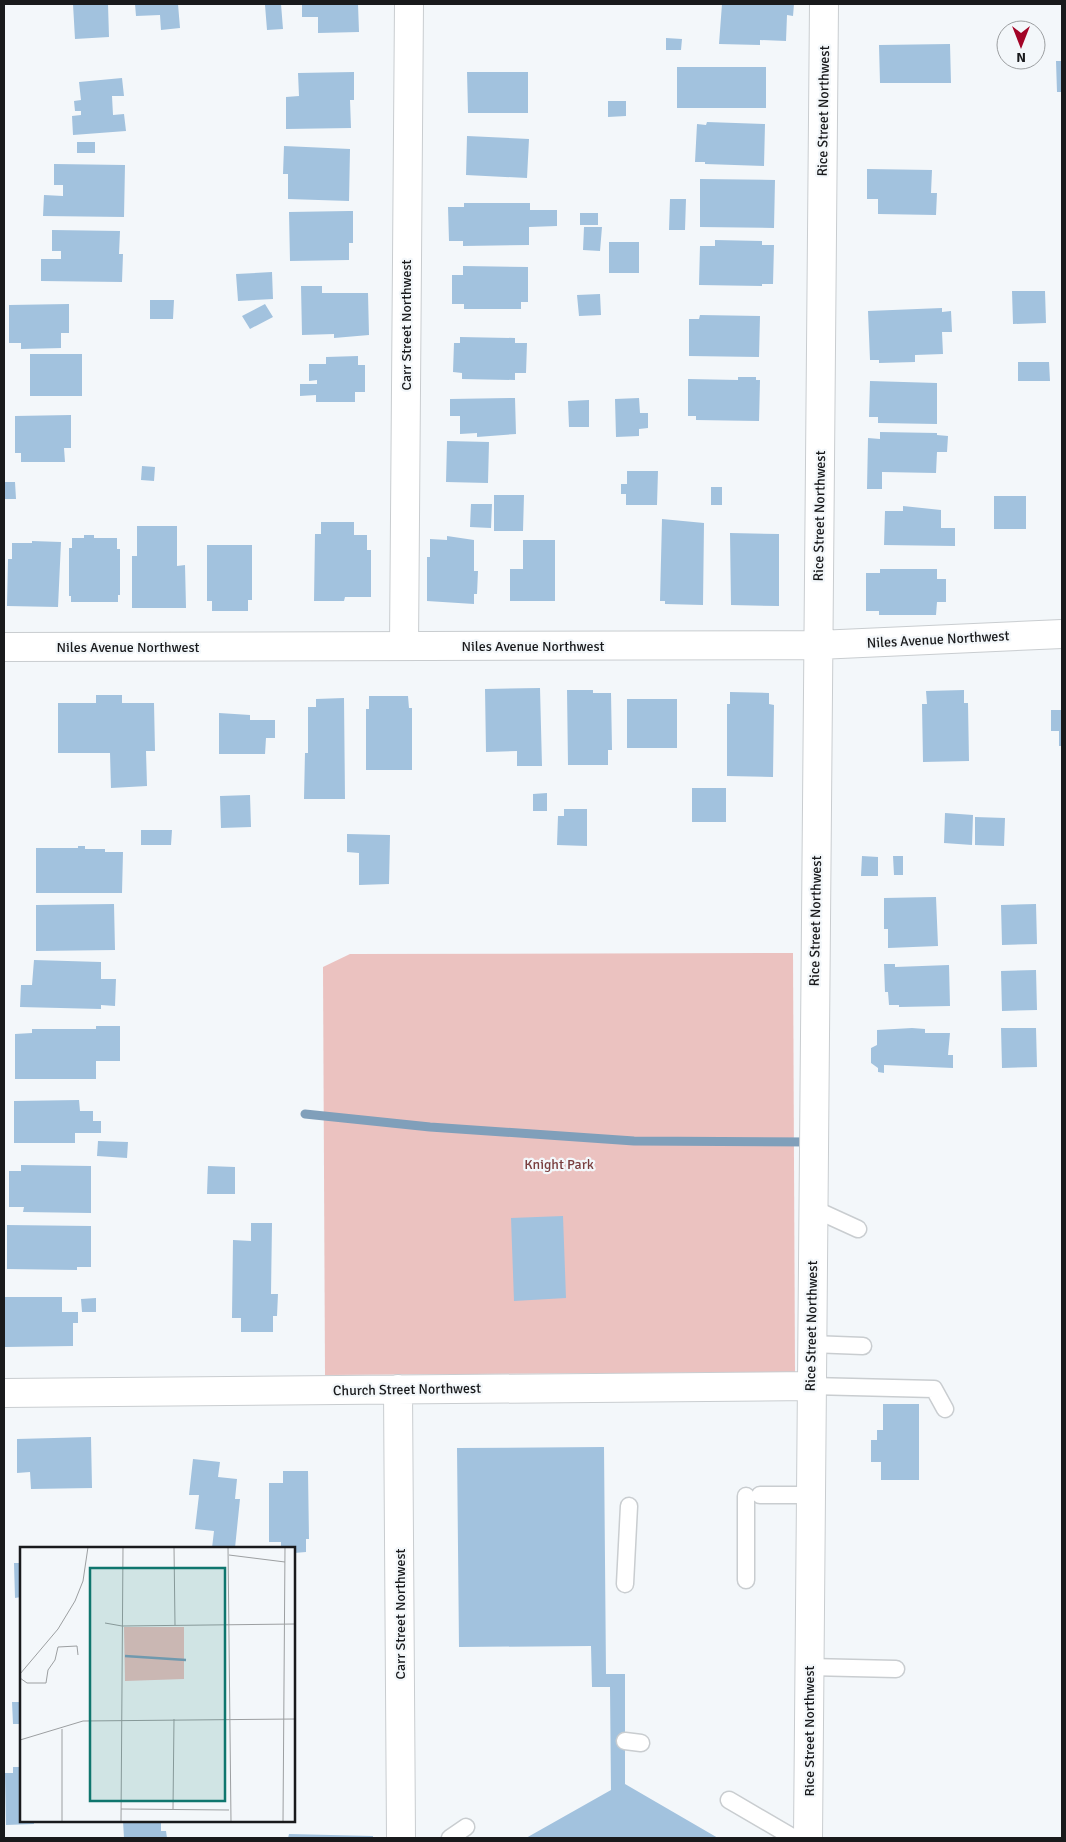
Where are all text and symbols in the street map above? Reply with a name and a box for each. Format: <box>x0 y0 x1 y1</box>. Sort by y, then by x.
north arrow <box>996 20 1046 70</box>
street label: Rice Street Northwest <box>814 45 833 177</box>
text: N <box>1016 49 1026 66</box>
street label: Carr Street Northwest <box>398 259 415 390</box>
street label: Rice Street Northwest <box>810 450 829 582</box>
street label: Niles Avenue Northwest <box>866 627 1010 652</box>
street label: Niles Avenue Northwest <box>462 638 605 655</box>
street label: Niles Avenue Northwest <box>57 639 200 656</box>
street label: Rice Street Northwest <box>806 855 825 987</box>
park label: Knight Park <box>524 1156 594 1173</box>
street label: Rice Street Northwest <box>802 1260 821 1392</box>
street label: Church Street Northwest <box>333 1380 481 1399</box>
inset map <box>20 1547 295 1822</box>
street label: Carr Street Northwest <box>392 1548 409 1679</box>
street label: Rice Street Northwest <box>801 1665 818 1796</box>

